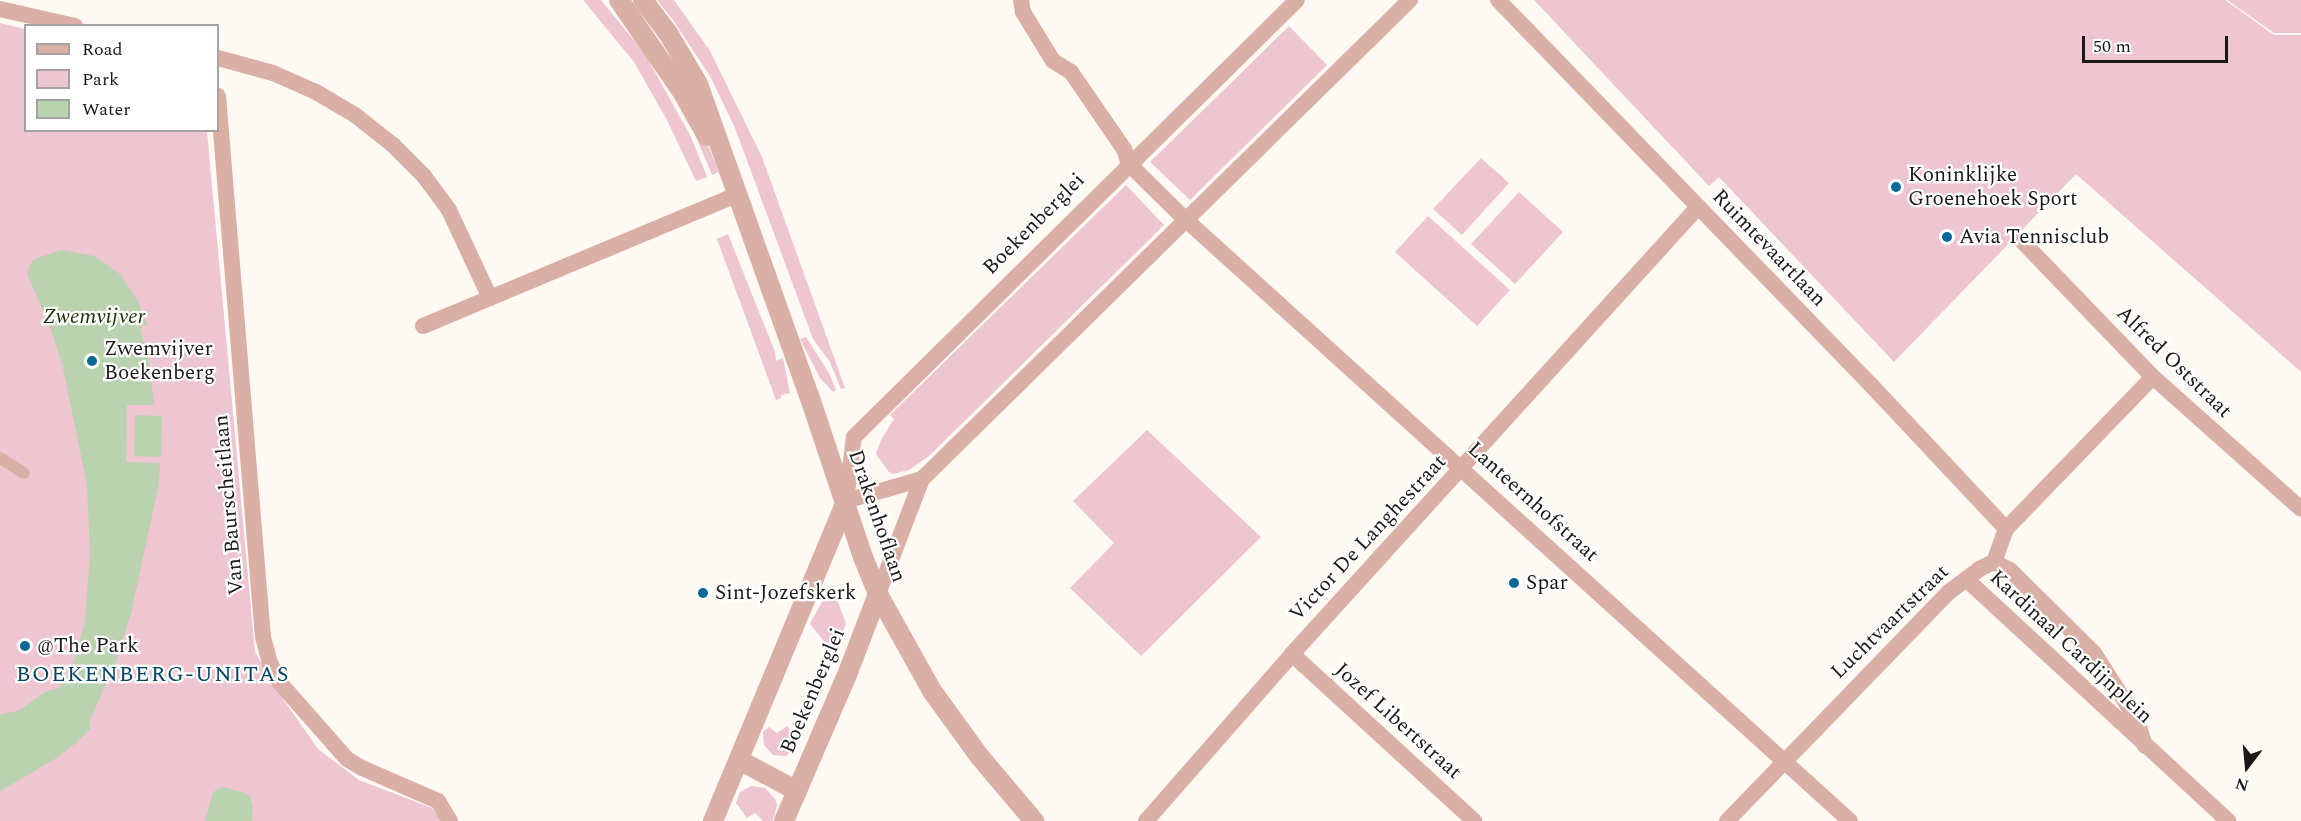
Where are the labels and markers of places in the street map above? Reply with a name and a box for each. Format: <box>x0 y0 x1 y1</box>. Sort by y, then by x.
place label: Koninklijke Groenehoek Sport <box>1908 162 2078 212</box>
marker: Koninklijke Groenehoek Sport <box>1889 180 1903 194</box>
place label: Avia Tennisclub <box>1959 224 2109 250</box>
marker: Avia Tennisclub <box>1940 230 1954 244</box>
place label: Zwemvijver Boekenberg <box>104 336 215 386</box>
marker: Zwemvijver Boekenberg <box>85 354 99 368</box>
place label: Spar <box>1526 570 1568 596</box>
marker: Spar <box>1507 576 1521 590</box>
place label: Sint-Jozefskerk <box>715 580 857 606</box>
marker: Sint-Jozefskerk <box>696 586 710 600</box>
place label: @The Park <box>37 633 139 659</box>
marker: @The Park <box>18 639 32 653</box>

